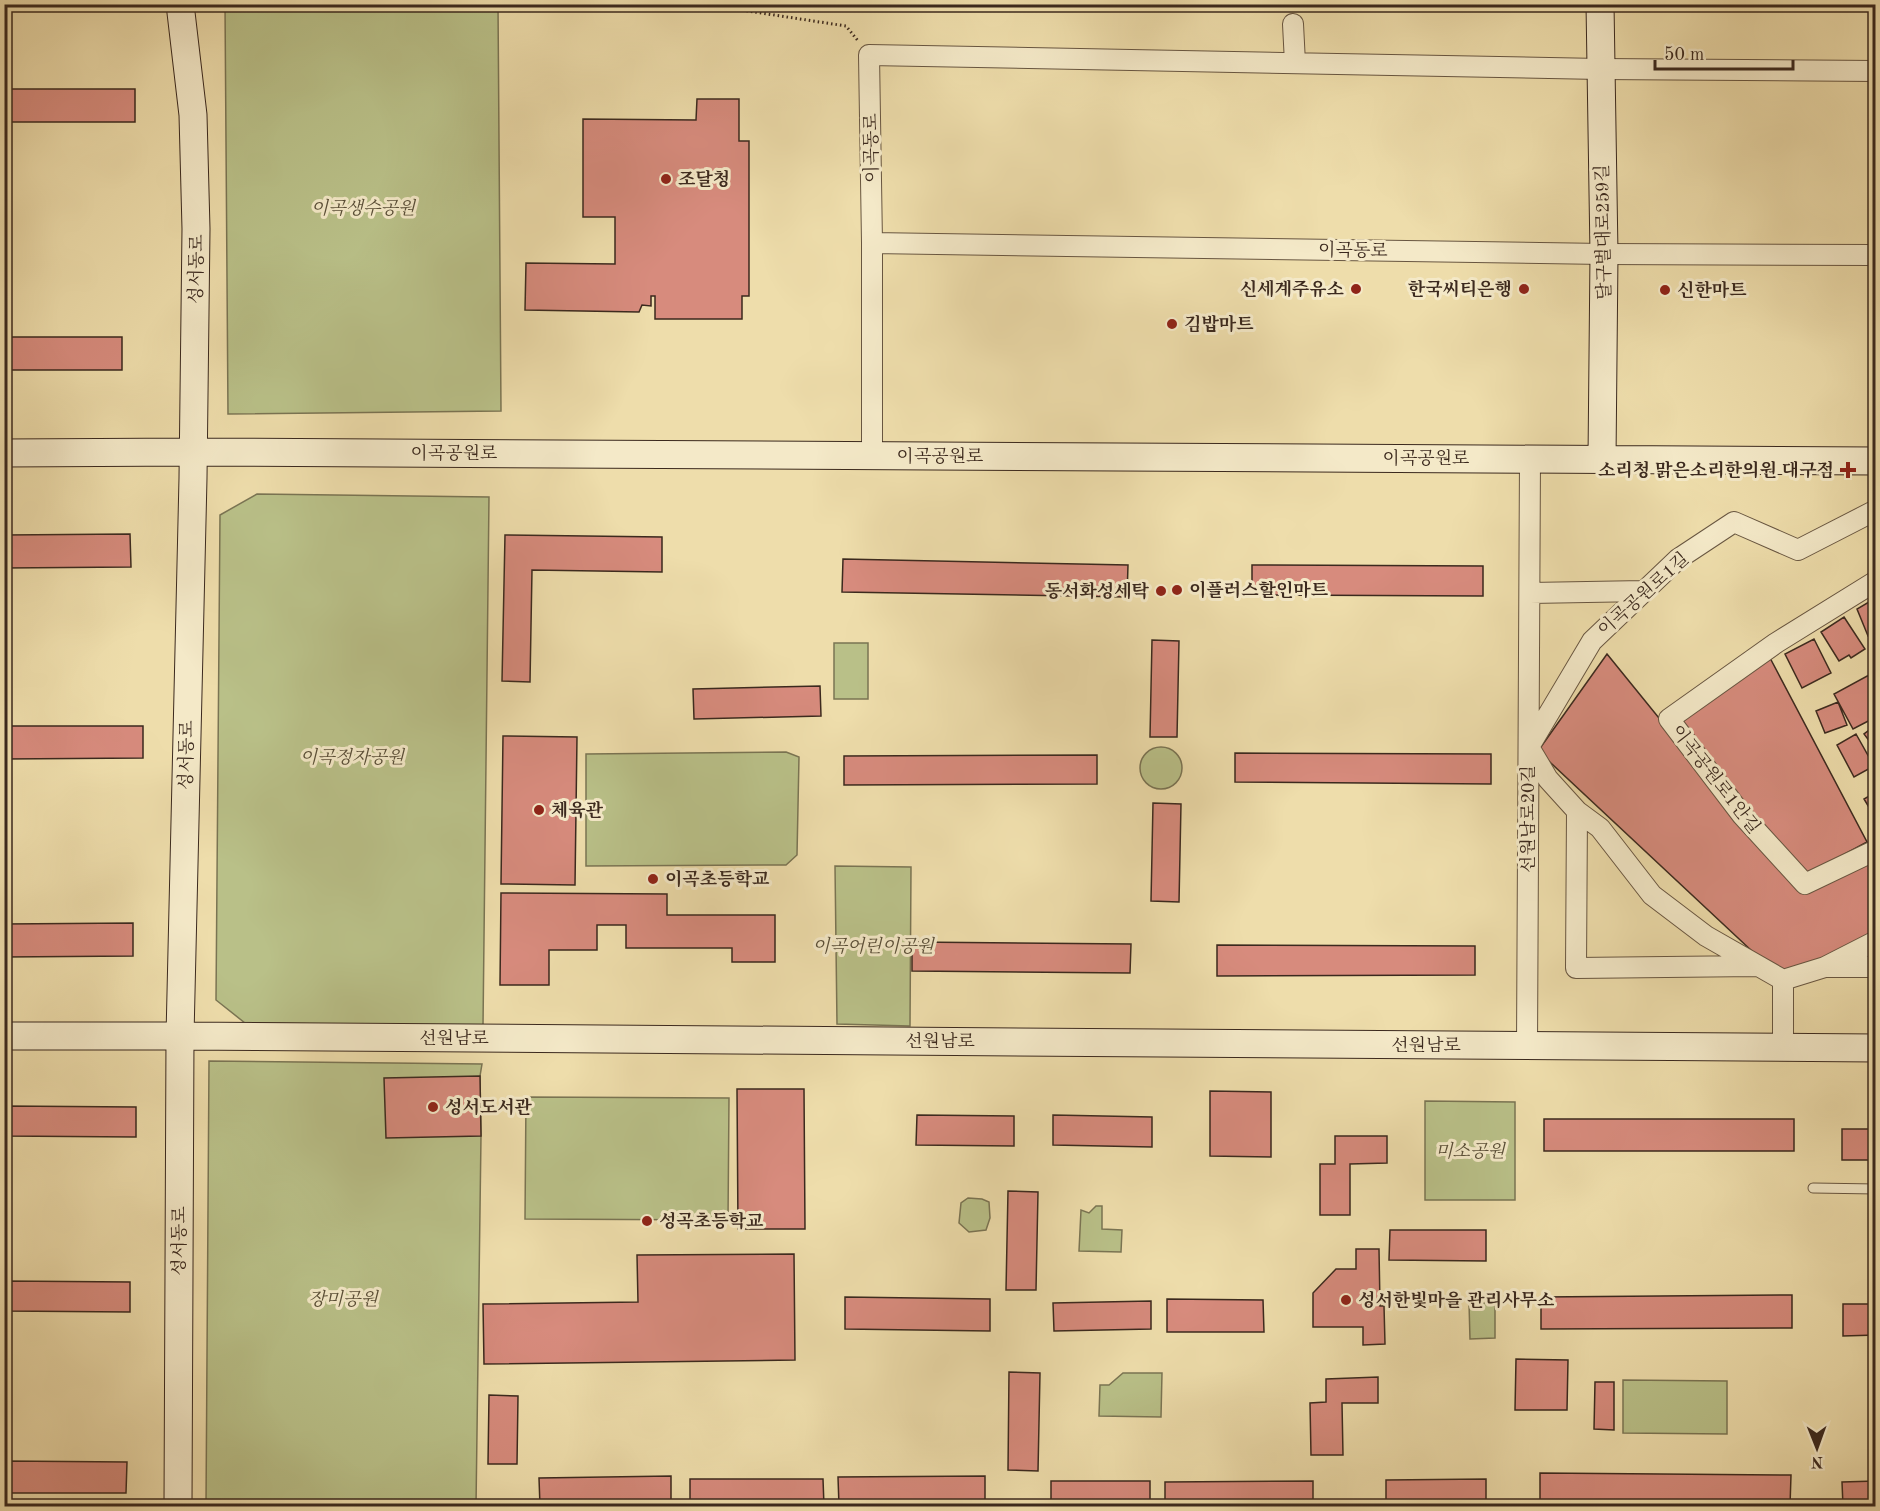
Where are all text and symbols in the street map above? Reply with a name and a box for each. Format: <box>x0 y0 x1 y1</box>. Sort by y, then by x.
scale bar <box>1655 33 1793 71</box>
text: 50 m <box>1664 46 1704 64</box>
street label: 이곡동로 <box>861 113 882 183</box>
street label: 달구벌대로259길 <box>1593 164 1614 300</box>
place label: 조달청 <box>678 169 730 189</box>
marker: 조달청 <box>659 172 673 186</box>
park label: 이곡생수공원 <box>311 198 417 218</box>
street label: 성서동로 <box>186 234 207 304</box>
street label: 이곡동로 <box>1318 240 1388 261</box>
place label: 신세계주유소 <box>1240 279 1345 299</box>
place label: 한국씨티은행 <box>1408 279 1512 299</box>
place label: 신한마트 <box>1677 280 1747 300</box>
marker: 신세계주유소 <box>1349 282 1363 296</box>
marker: 한국씨티은행 <box>1517 282 1531 296</box>
marker: 신한마트 <box>1658 283 1672 297</box>
place label: 김밥마트 <box>1184 314 1254 334</box>
marker: 김밥마트 <box>1165 317 1179 331</box>
street label: 이곡공원로 <box>411 444 497 463</box>
street label: 이곡공원로 <box>897 447 983 466</box>
street label: 이곡공원로 <box>1383 449 1469 468</box>
place label: 소리청 맑은소리한의원 대구점 <box>1598 460 1834 480</box>
marker: 소리청 맑은소리한의원 대구점 <box>1839 461 1857 479</box>
street label: 이곡공원로1길 <box>1594 549 1692 640</box>
place label: 이플러스할인마트 <box>1189 580 1329 600</box>
place label: 동서화성세탁 <box>1045 581 1150 601</box>
marker: 이플러스할인마트 <box>1170 583 1184 597</box>
marker: 동서화성세탁 <box>1154 584 1168 598</box>
street label: 성서동로 <box>176 720 197 790</box>
street label: 이곡공원로1안길 <box>1667 721 1764 837</box>
park label: 이곡정자공원 <box>300 747 406 767</box>
street label: 선원남로20길 <box>1519 765 1538 873</box>
place label: 체육관 <box>551 800 604 820</box>
marker: 체육관 <box>532 803 546 817</box>
place label: 이곡초등학교 <box>665 869 770 889</box>
marker: 이곡초등학교 <box>646 872 660 886</box>
park label: 이곡어린이공원 <box>812 936 935 956</box>
street label: 선원남로 <box>419 1029 489 1048</box>
street label: 선원남로 <box>905 1032 975 1051</box>
street label: 선원남로 <box>1391 1036 1461 1055</box>
place label: 성서도서관 <box>445 1097 533 1117</box>
marker: 성서도서관 <box>426 1100 440 1114</box>
park label: 미소공원 <box>1435 1141 1506 1161</box>
street label: 성서동로 <box>170 1206 189 1276</box>
place label: 성곡초등학교 <box>659 1211 764 1231</box>
marker: 성곡초등학교 <box>640 1214 654 1228</box>
park label: 장미공원 <box>308 1289 379 1309</box>
place label: 성서한빛마을 관리사무소 <box>1358 1290 1555 1310</box>
marker: 성서한빛마을 관리사무소 <box>1339 1293 1353 1307</box>
north arrow <box>1787 1418 1847 1478</box>
text: N <box>1810 1453 1823 1469</box>

